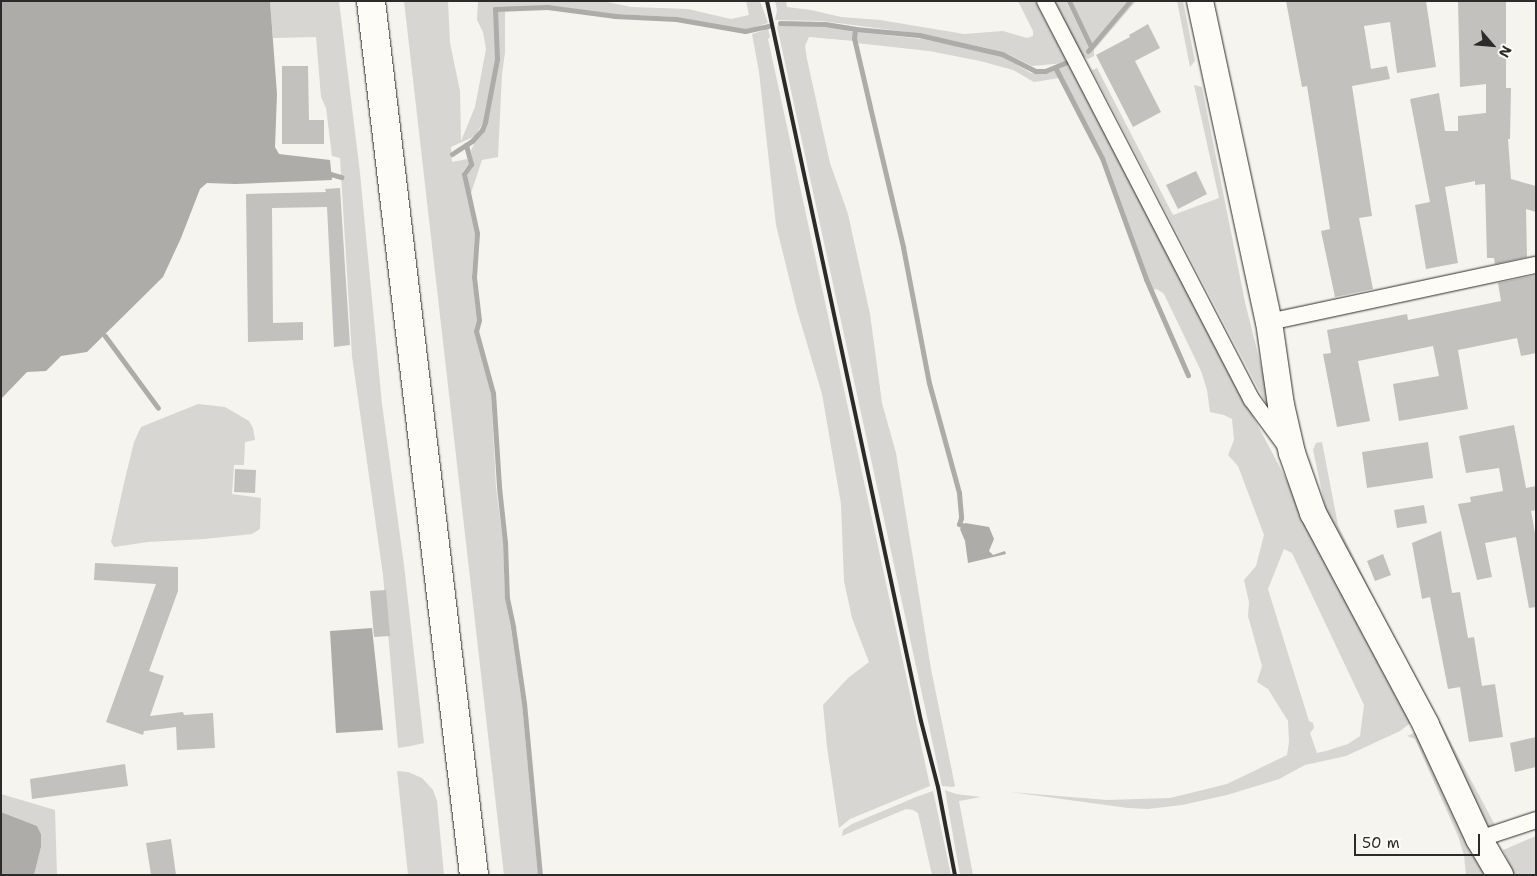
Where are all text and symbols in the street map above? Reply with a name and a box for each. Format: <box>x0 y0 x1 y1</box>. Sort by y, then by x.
north arrow <box>1467 20 1517 70</box>
text: N <box>1495 43 1516 61</box>
scale bar <box>1357 824 1483 856</box>
text: 50 m <box>1362 833 1400 853</box>

